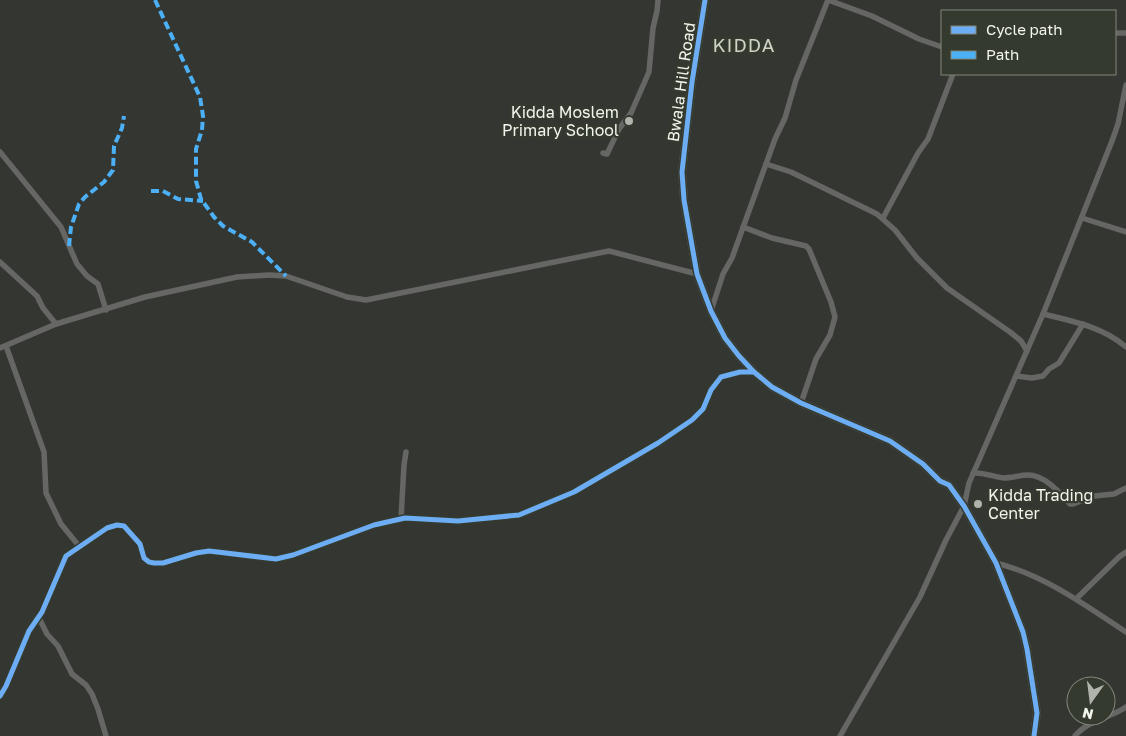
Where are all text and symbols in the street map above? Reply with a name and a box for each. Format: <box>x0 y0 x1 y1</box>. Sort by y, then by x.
legend <box>941 10 1116 75</box>
text: Cycle path <box>986 20 1062 38</box>
street label: Bwala Hill Road <box>663 21 699 143</box>
district label: KIDDA <box>712 33 776 56</box>
text: Path <box>986 45 1019 63</box>
place label: Kidda Moslem Primary School <box>502 102 619 140</box>
marker: Kidda Moslem Primary School <box>623 115 635 127</box>
place label: Kidda Trading Center <box>988 485 1093 523</box>
marker: Kidda Trading Center <box>972 498 984 510</box>
north arrow <box>1066 676 1116 726</box>
text: N <box>1081 705 1095 724</box>

